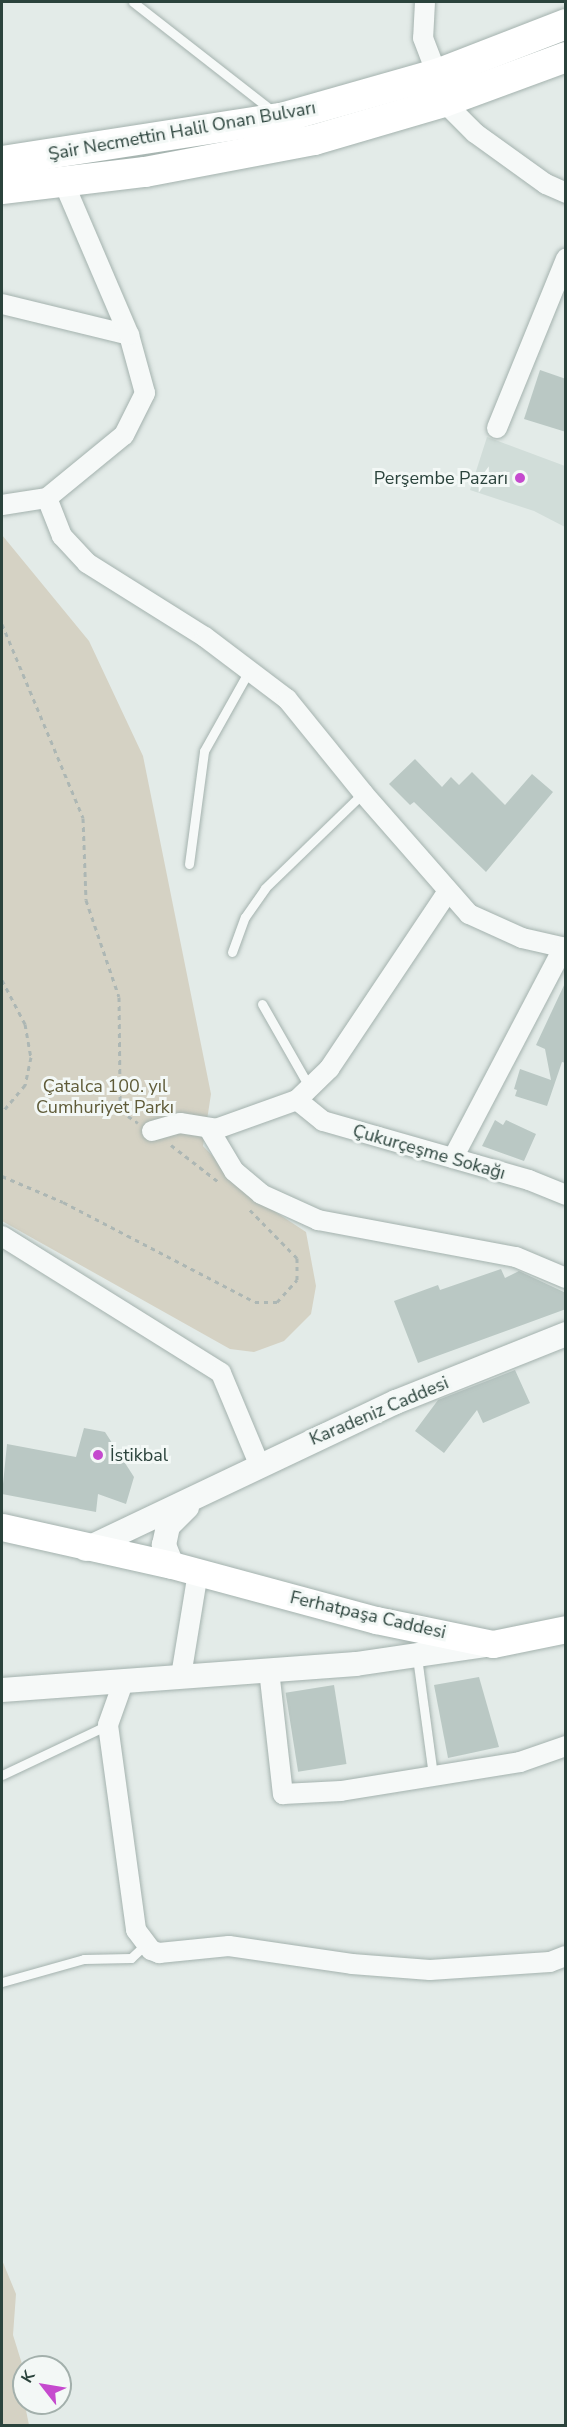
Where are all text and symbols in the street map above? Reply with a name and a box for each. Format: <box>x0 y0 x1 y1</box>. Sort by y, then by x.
street label: Şair Necmettin Halil Onan Bulvarı <box>47 97 317 165</box>
place label: Perşembe Pazarı <box>374 467 508 489</box>
marker: Perşembe Pazarı <box>513 471 527 485</box>
park label: Çatalca 100. yıl Cumhuriyet Parkı <box>36 1076 174 1118</box>
street label: Çukurçeşme Sokağı <box>350 1120 508 1184</box>
street label: Karadeniz Caddesi <box>306 1372 452 1450</box>
place label: İstikbal <box>110 1444 168 1466</box>
marker: İstikbal <box>91 1448 105 1462</box>
street label: Ferhatpaşa Caddesi <box>288 1587 448 1643</box>
north arrow <box>12 2355 72 2415</box>
text: K <box>16 2367 40 2387</box>

